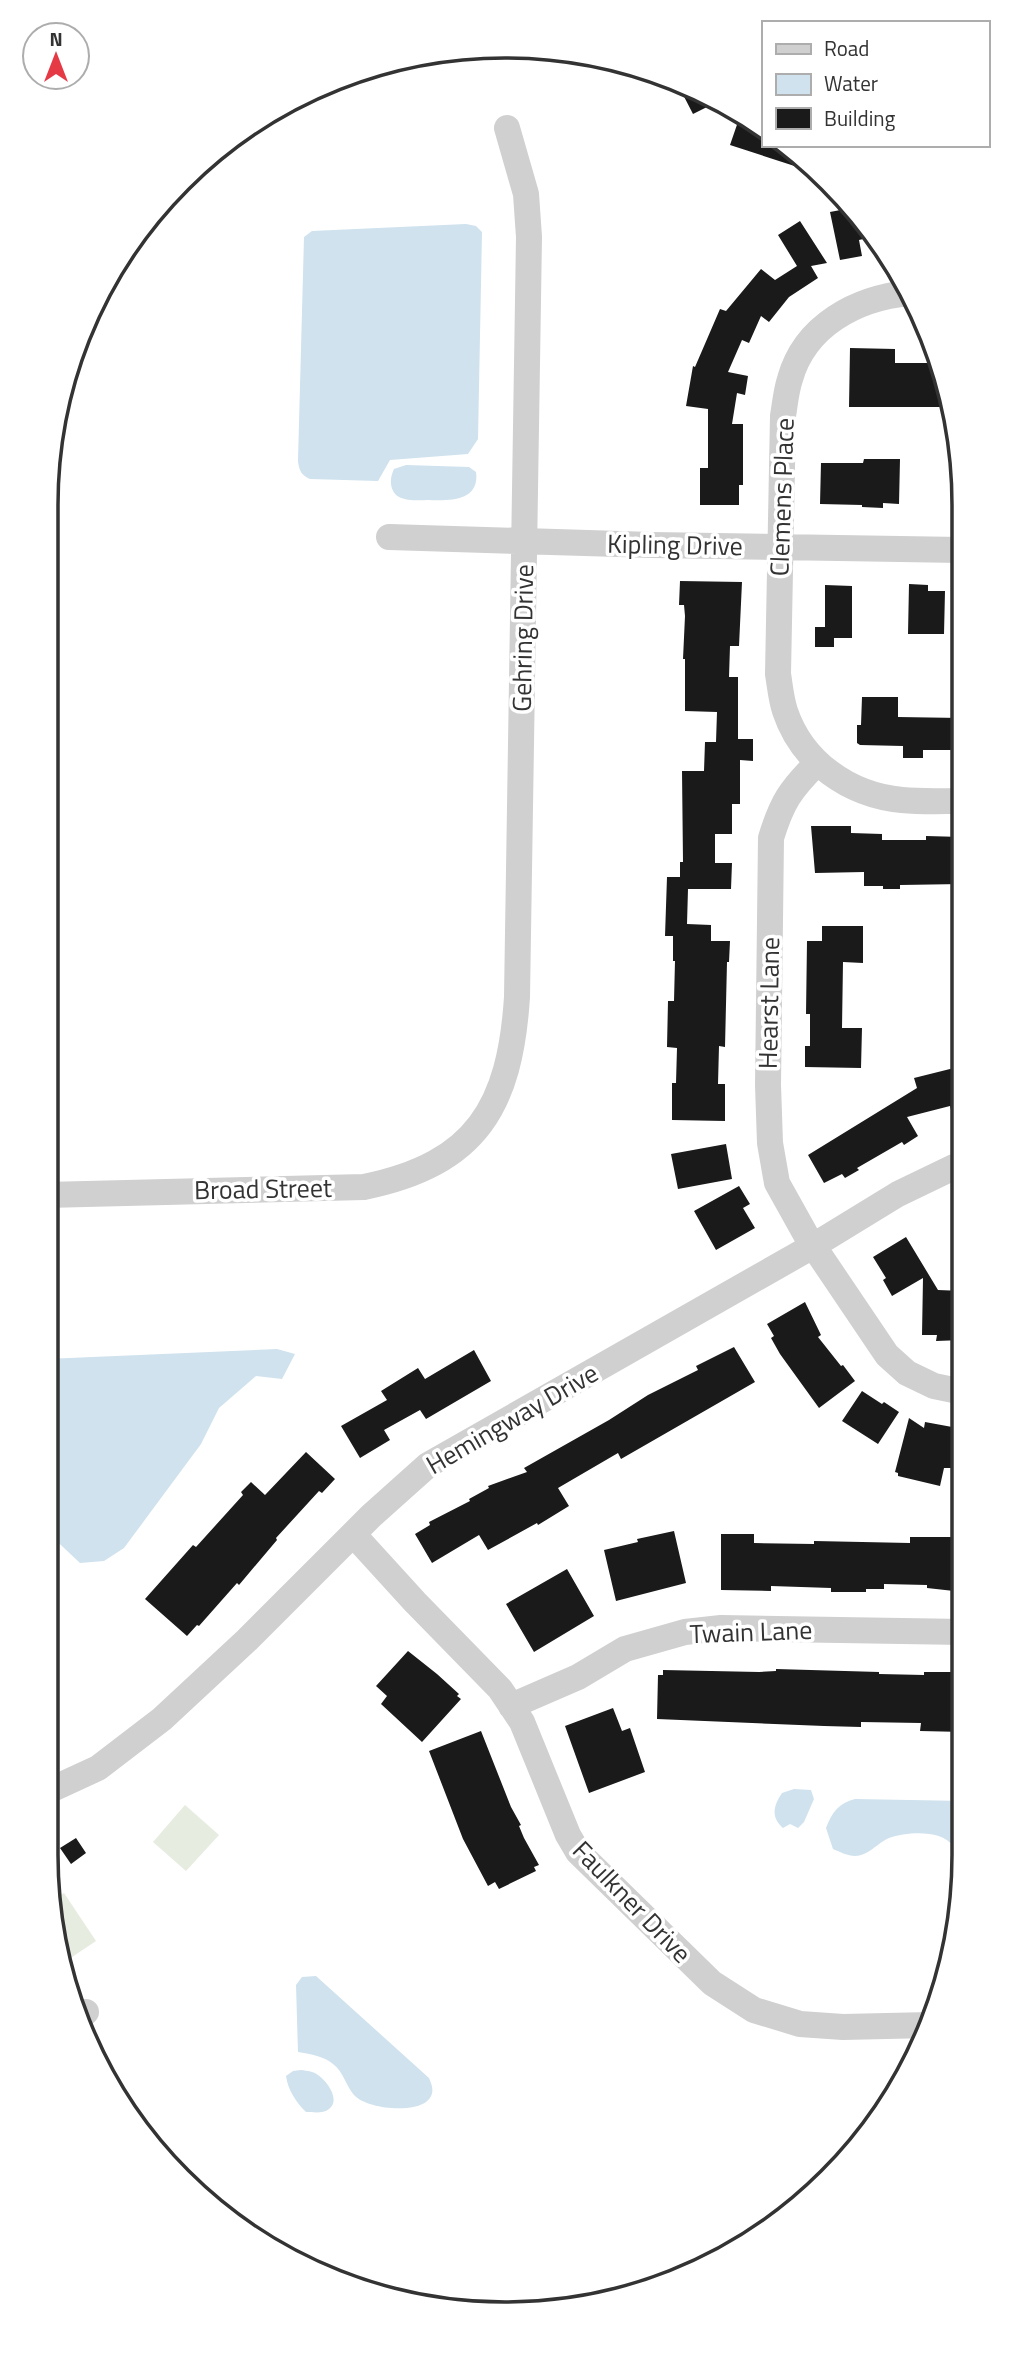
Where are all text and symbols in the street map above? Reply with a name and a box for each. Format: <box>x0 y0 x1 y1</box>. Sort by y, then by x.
north arrow <box>21 21 91 91</box>
legend <box>762 21 989 147</box>
text: N <box>49 24 63 53</box>
text: Road <box>824 32 869 64</box>
text: Water <box>824 67 878 99</box>
text: Building <box>824 102 896 134</box>
street label: Clemens Place <box>759 417 804 577</box>
street label: Kipling Drive <box>607 524 743 565</box>
street label: Gehring Drive <box>502 564 543 712</box>
street label: Hearst Lane <box>748 937 789 1069</box>
street label: Broad Street <box>194 1168 332 1209</box>
street label: Hemingway Drive <box>418 1353 605 1484</box>
street label: Twain Lane <box>689 1610 813 1653</box>
street label: Faulkner Drive <box>564 1832 701 1972</box>

